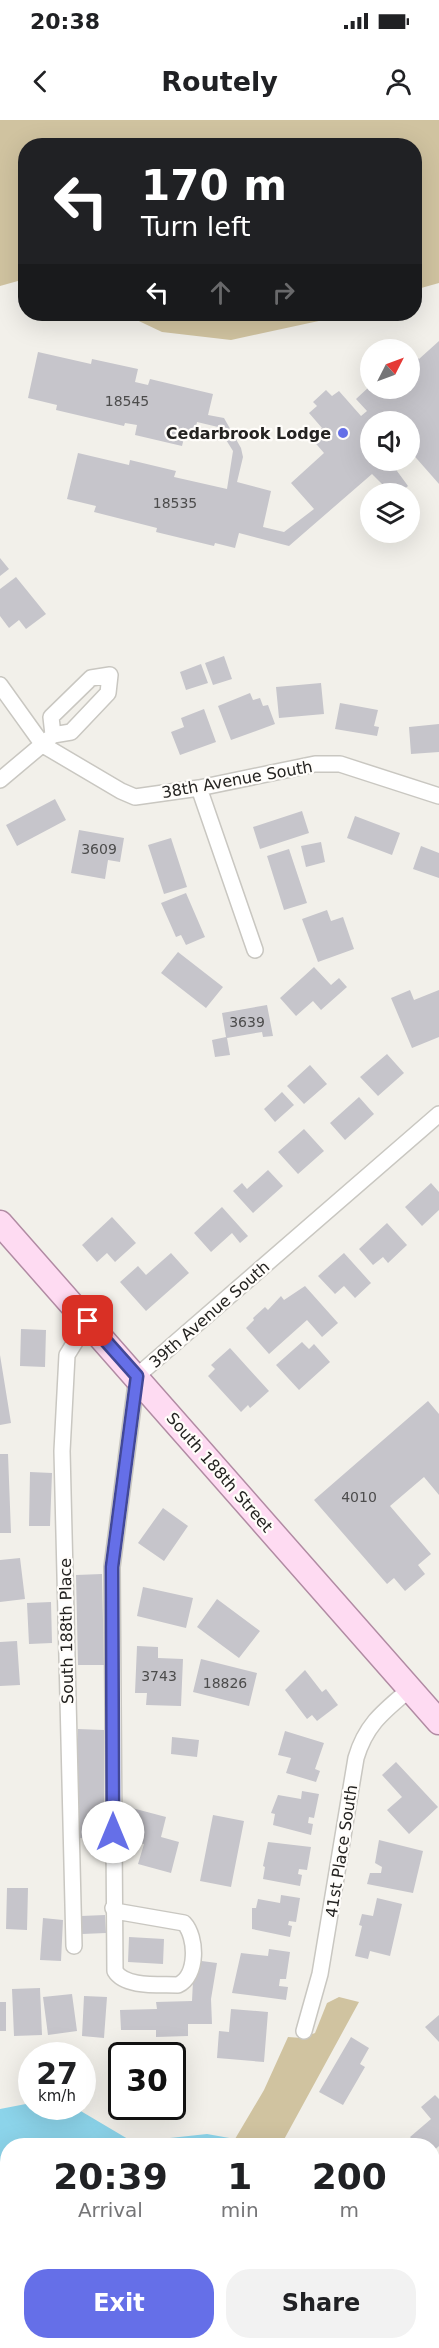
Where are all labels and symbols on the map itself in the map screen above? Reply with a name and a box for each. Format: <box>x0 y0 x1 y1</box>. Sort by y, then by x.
north arrow <box>360 339 420 399</box>
house number: 18545 <box>105 393 149 409</box>
place label: Cedarbrook Lodge <box>166 424 331 443</box>
marker: Cedarbrook Lodge <box>336 426 350 440</box>
house number: 18535 <box>153 495 197 511</box>
street label: 38th Avenue South <box>160 757 314 802</box>
house number: 3609 <box>81 841 117 857</box>
house number: 3639 <box>229 1014 265 1030</box>
street label: 39th Avenue South <box>145 1257 273 1372</box>
pin <box>62 1295 113 1346</box>
street label: South 188th Street <box>163 1409 277 1536</box>
house number: 4010 <box>341 1489 377 1505</box>
street label: South 188th Place <box>56 1558 77 1704</box>
house number: 3743 <box>141 1668 177 1684</box>
house number: 18826 <box>203 1675 247 1691</box>
street label: 41st Place South <box>322 1783 361 1919</box>
position arrow <box>81 1800 145 1864</box>
speed limit sign: 30 <box>108 2042 186 2120</box>

